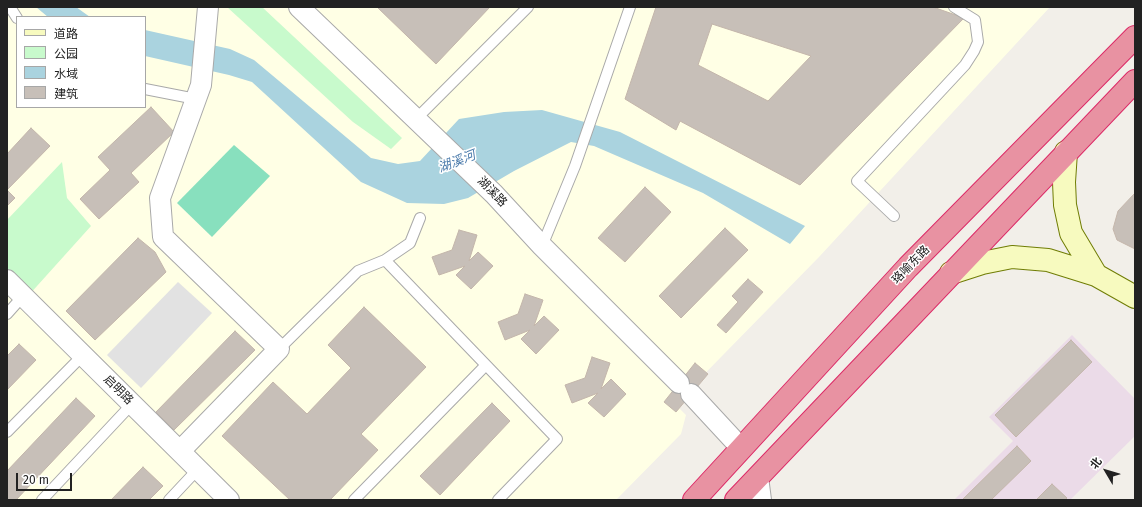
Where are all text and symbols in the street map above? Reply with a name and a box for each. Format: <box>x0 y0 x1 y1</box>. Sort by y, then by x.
legend <box>16 16 146 108</box>
text: 道路 <box>54 27 78 41</box>
text: 公园 <box>54 47 78 61</box>
text: 水域 <box>54 67 78 81</box>
text: 建筑 <box>54 87 78 101</box>
water label: 湖溪河 <box>436 148 478 176</box>
street label: 湖溪路 <box>474 174 510 210</box>
street label: 珞喻东路 <box>889 243 933 287</box>
street label: 启明路 <box>100 372 136 408</box>
north arrow <box>1086 451 1126 491</box>
text: 北 <box>1088 455 1105 472</box>
scale bar <box>18 465 74 491</box>
text: 20 m <box>23 473 49 487</box>

